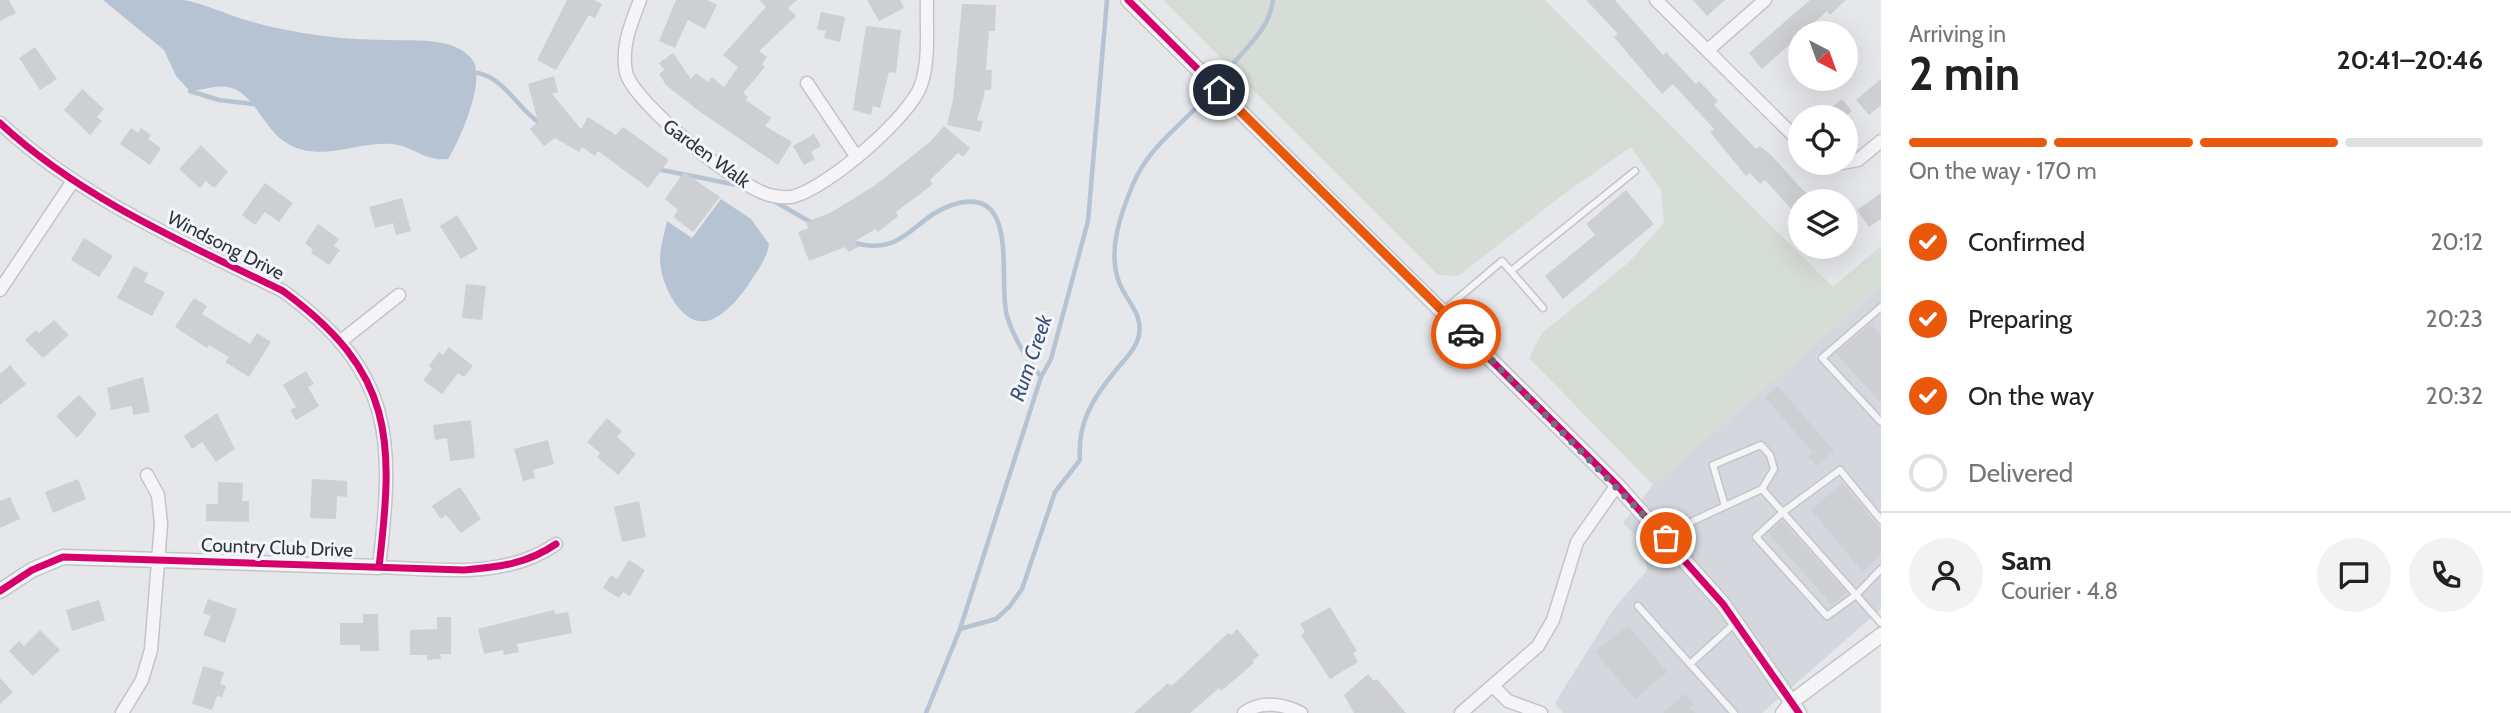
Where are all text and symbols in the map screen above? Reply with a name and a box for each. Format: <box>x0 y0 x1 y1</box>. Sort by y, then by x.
text: Arriving in <box>1909 20 2006 48</box>
north arrow <box>1788 21 1858 91</box>
map controls <box>1788 21 1858 259</box>
text: 20:41–20:46 <box>2337 44 2483 76</box>
text: 2 min <box>1909 46 2020 102</box>
pin <box>1189 60 1249 120</box>
icon: home <box>1200 71 1238 109</box>
button: locate <box>1788 105 1858 175</box>
street label: Garden Walk <box>659 114 755 193</box>
text: On the way · 170 m <box>1909 157 2097 185</box>
button: layers <box>1788 189 1858 259</box>
street label: Windsong Drive <box>163 206 288 285</box>
icon: check <box>1909 223 1947 261</box>
text: Confirmed <box>1968 226 2085 258</box>
text: 20:12 <box>2431 228 2483 256</box>
courier <box>1431 299 1501 369</box>
icon: check <box>1909 300 1947 338</box>
text: Preparing <box>1968 303 2072 335</box>
text: 20:23 <box>2426 305 2483 333</box>
water label: Rum Creek <box>1004 311 1057 404</box>
icon: car <box>1447 315 1485 353</box>
icon: check <box>1909 377 1947 415</box>
text: On the way <box>1968 380 2094 412</box>
text: 20:32 <box>2426 382 2483 410</box>
text: Delivered <box>1968 457 2073 489</box>
pin <box>1636 508 1696 568</box>
icon: bag <box>1647 519 1685 557</box>
street label: Country Club Drive <box>201 533 354 562</box>
button: person <box>1909 538 1983 612</box>
button: chat <box>2317 538 2391 612</box>
button: phone <box>2409 538 2483 612</box>
text: Sam <box>2001 545 2052 577</box>
text: Courier · 4.8 <box>2001 577 2118 605</box>

